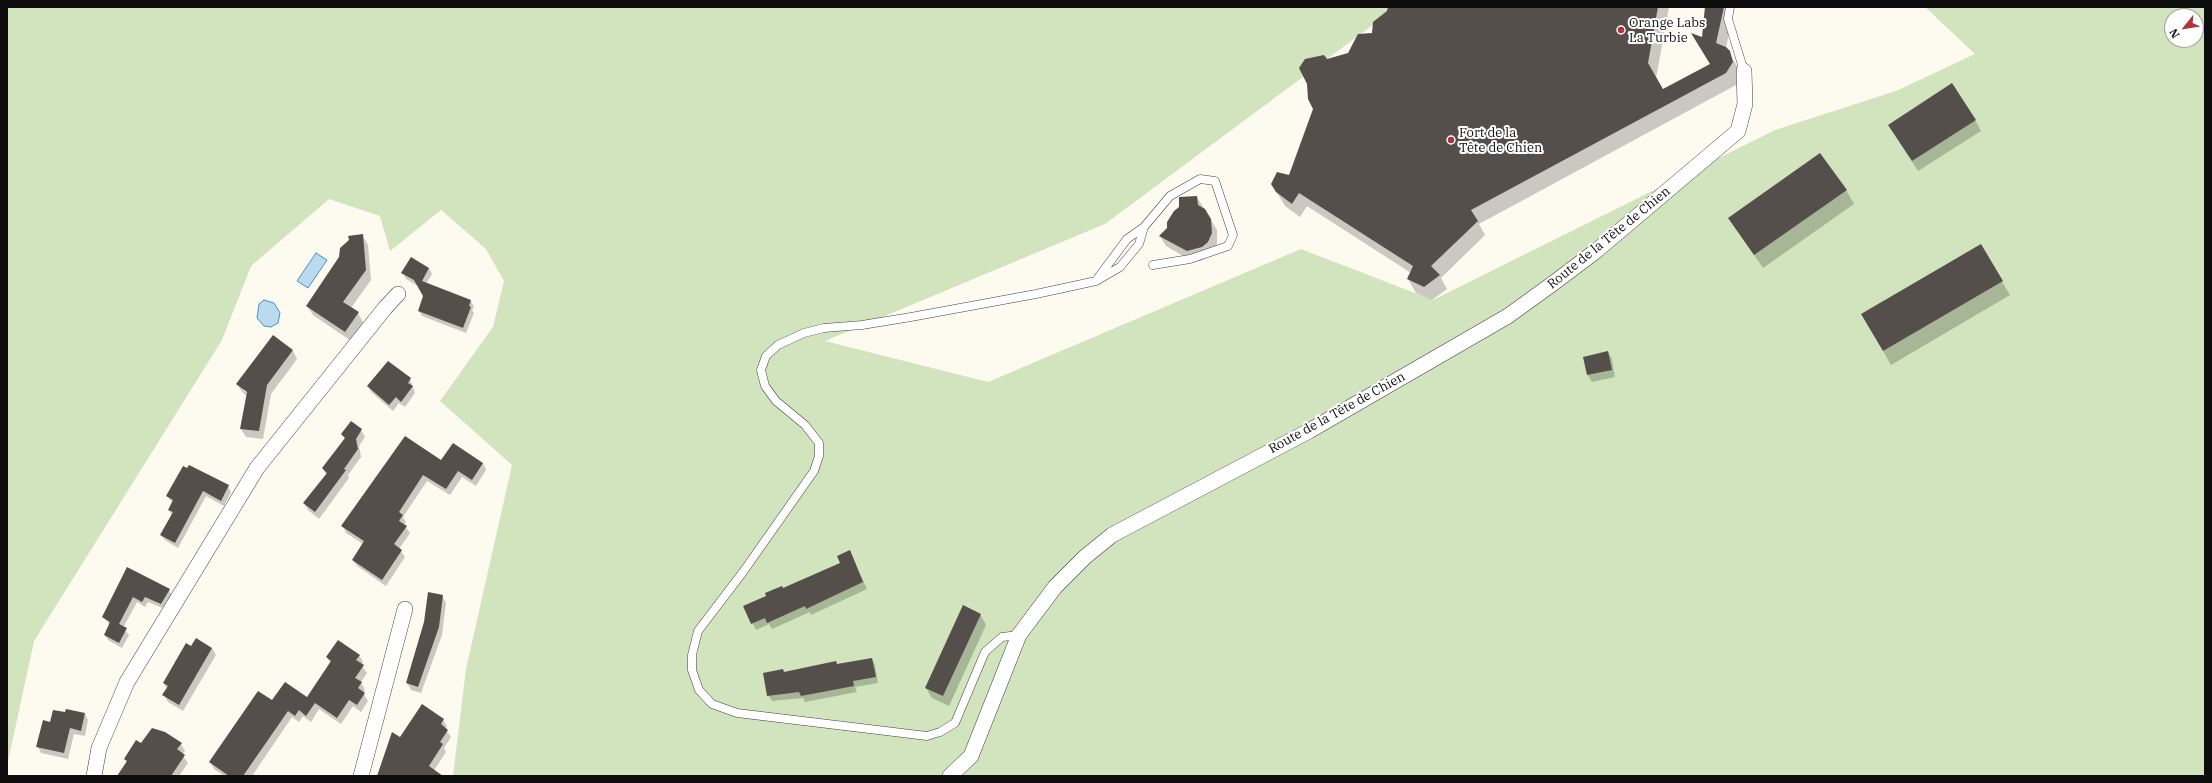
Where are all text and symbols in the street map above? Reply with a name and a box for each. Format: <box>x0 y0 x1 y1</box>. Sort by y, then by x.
north arrow <box>2164 8 2204 48</box>
place label: Orange Labs La Turbie <box>1629 15 1705 46</box>
marker: Orange Labs La Turbie <box>1616 25 1626 35</box>
text: N <box>2166 26 2183 41</box>
place label: Fort de la Tête de Chien <box>1459 125 1542 156</box>
marker: Fort de la Tête de Chien <box>1446 135 1456 145</box>
street label: Route de la Tête de Chien <box>1544 184 1674 292</box>
street label: Route de la Tête de Chien <box>1266 369 1408 457</box>

